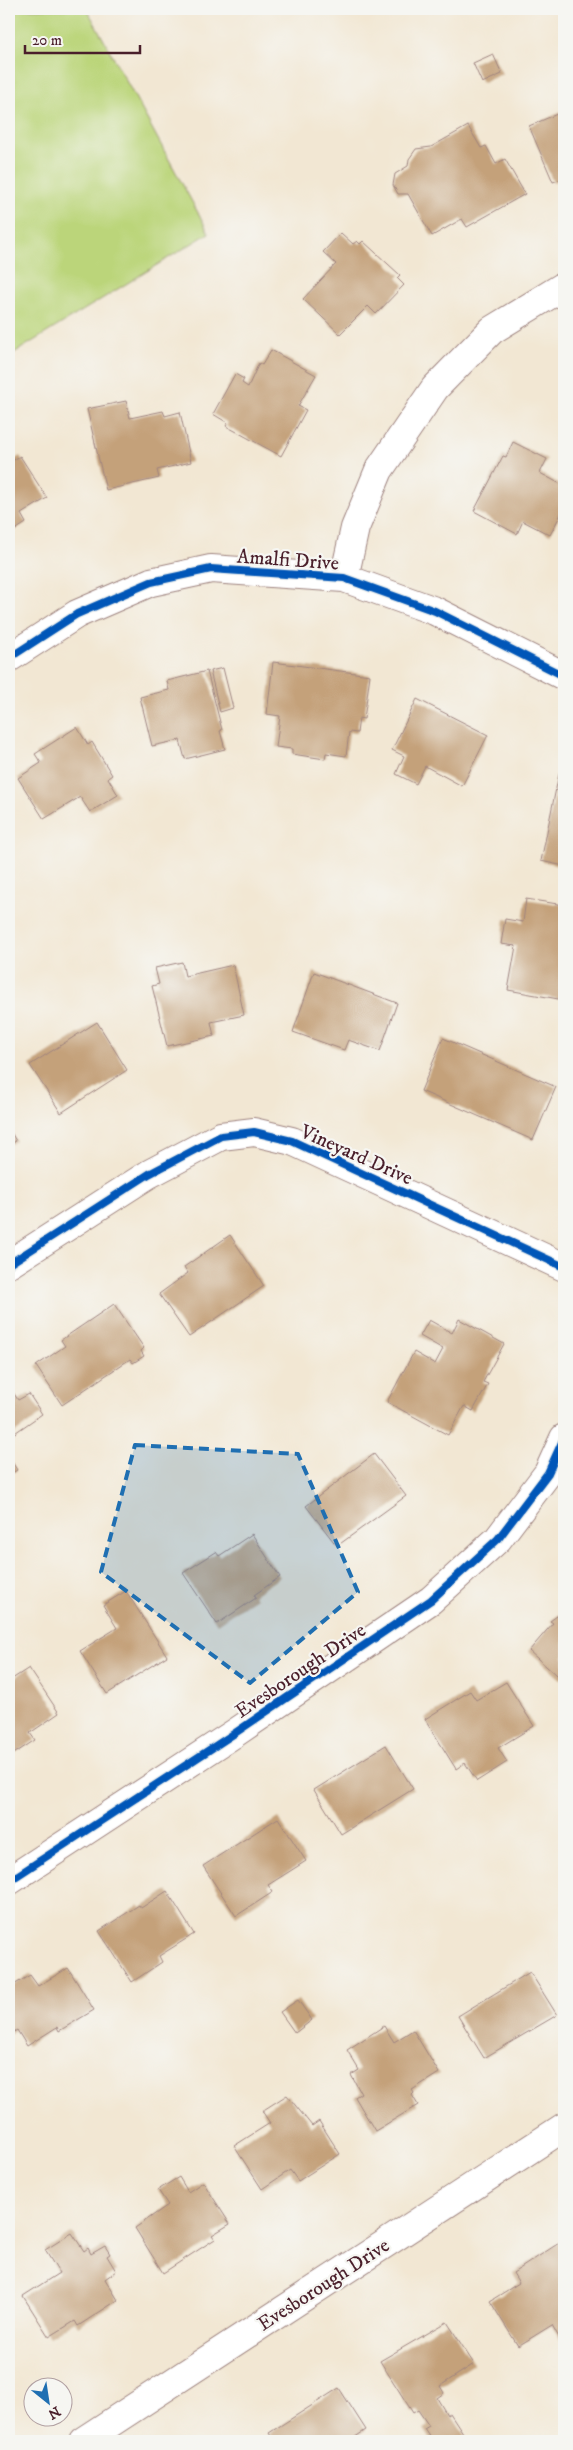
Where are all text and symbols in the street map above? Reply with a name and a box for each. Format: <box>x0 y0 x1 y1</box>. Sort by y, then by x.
scale bar <box>25 22 140 54</box>
text: 20 m <box>32 31 62 50</box>
street label: Amalfi Drive <box>236 544 340 577</box>
street label: Vineyard Drive <box>295 1119 417 1191</box>
street label: Evesborough Drive <box>231 1618 371 1724</box>
street label: Evesborough Drive <box>253 2233 395 2337</box>
north arrow <box>22 2378 72 2428</box>
text: N <box>44 2402 63 2423</box>

